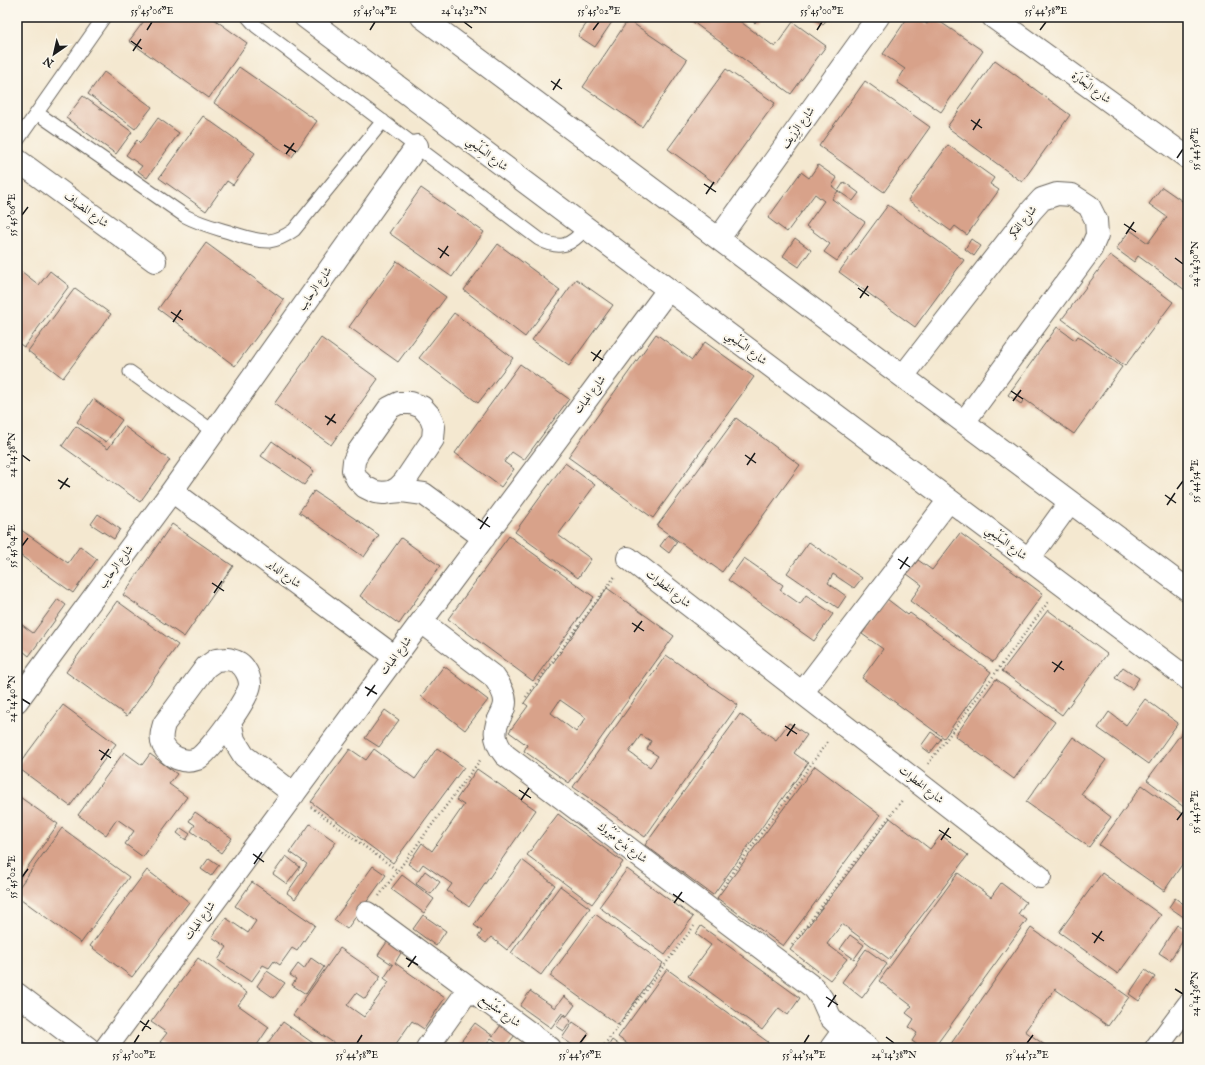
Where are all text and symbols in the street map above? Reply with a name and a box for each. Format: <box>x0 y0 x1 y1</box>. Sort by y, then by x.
text: 55°45'06"E <box>131 5 173 18</box>
text: 55°45'04"E <box>353 5 397 18</box>
text: 24°14'32"N <box>441 5 487 18</box>
text: 55°45'02"E <box>577 5 621 18</box>
text: 55°45'00"E <box>800 5 844 18</box>
text: 55°44'58"E <box>1025 5 1067 18</box>
north arrow <box>34 34 74 74</box>
text: N <box>41 53 58 70</box>
street label: شارع البَحَّارَة <box>1067 66 1116 109</box>
street label: شارع الرِّزِيف <box>777 104 819 153</box>
text: 55°44'56"E <box>1189 128 1202 170</box>
street label: شارع السِّلَيْمِي <box>462 132 512 177</box>
street label: شارع المضياف <box>60 189 111 232</box>
text: 55°45'06"E <box>6 194 19 236</box>
street label: شارع الفكر <box>1005 203 1042 243</box>
text: 24°14'30"N <box>1189 240 1202 287</box>
street label: شارع الرحايب <box>295 264 337 315</box>
street label: شارع السِّلَيْمِي <box>721 326 771 371</box>
street label: شارع الهبات <box>571 373 611 418</box>
text: 24°14'38"N <box>6 432 19 478</box>
text: 55°44'54"E <box>1189 459 1202 503</box>
street label: شارع السِّلَيْمِي <box>981 521 1031 566</box>
text: 55°45'04"E <box>6 524 19 568</box>
street label: شارع الرحايب <box>95 543 138 593</box>
street label: شارع الداير <box>262 556 304 593</box>
street label: شارع الخطوات <box>641 567 693 612</box>
street label: شارع الهبات <box>377 634 417 679</box>
text: 24°14'40"N <box>6 675 19 723</box>
street label: شارع الخطوات <box>894 763 946 808</box>
text: 55°44'52"E <box>1189 790 1202 834</box>
street label: شارع بَدْع مَبْرُوك <box>593 817 652 868</box>
text: 55°45'02"E <box>6 855 19 899</box>
street label: شارع الهبات <box>181 899 220 944</box>
text: 24°14'36"N <box>1189 971 1202 1017</box>
street label: شارع مْشَيْبِع <box>476 990 524 1032</box>
text: 55°45'00"E <box>112 1049 156 1062</box>
text: 55°44'58"E <box>336 1049 378 1062</box>
text: 55°44'56"E <box>559 1049 601 1062</box>
text: 55°44'54"E <box>782 1049 826 1062</box>
text: 24°14'38"N <box>871 1049 917 1062</box>
text: 55°44'52"E <box>1005 1049 1049 1062</box>

